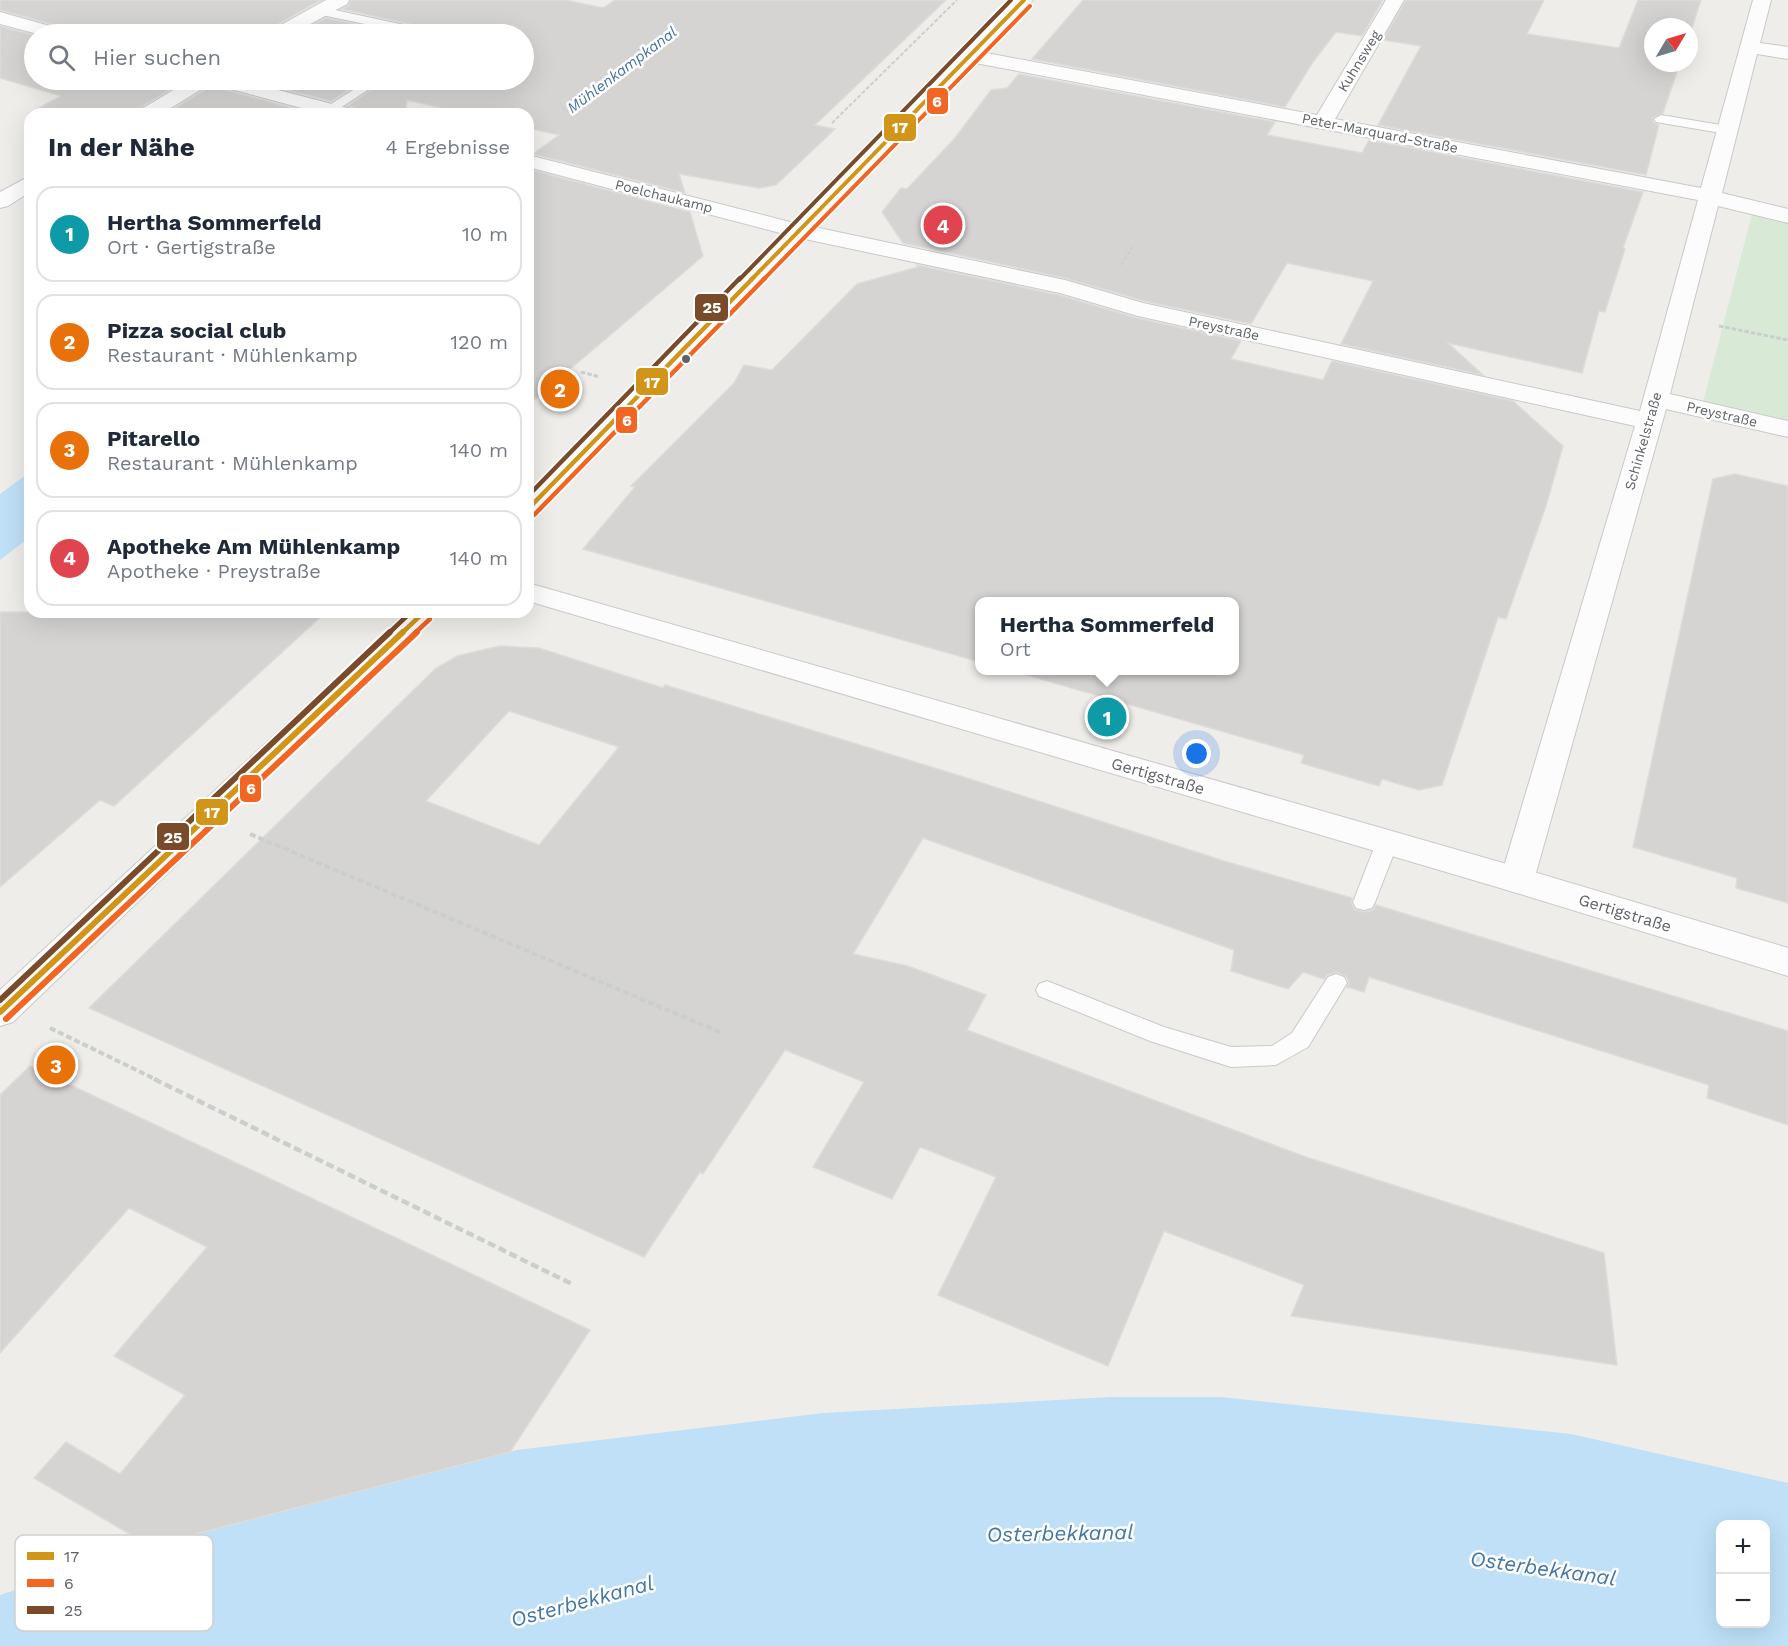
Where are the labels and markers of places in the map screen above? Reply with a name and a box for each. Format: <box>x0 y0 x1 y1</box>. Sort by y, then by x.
pin: 4 <box>924 202 962 248</box>
unlabelled marker <box>680 353 692 365</box>
pin: 2 <box>540 366 580 412</box>
pin: 1 <box>1088 694 1126 740</box>
pin: 3 <box>36 1042 76 1088</box>

